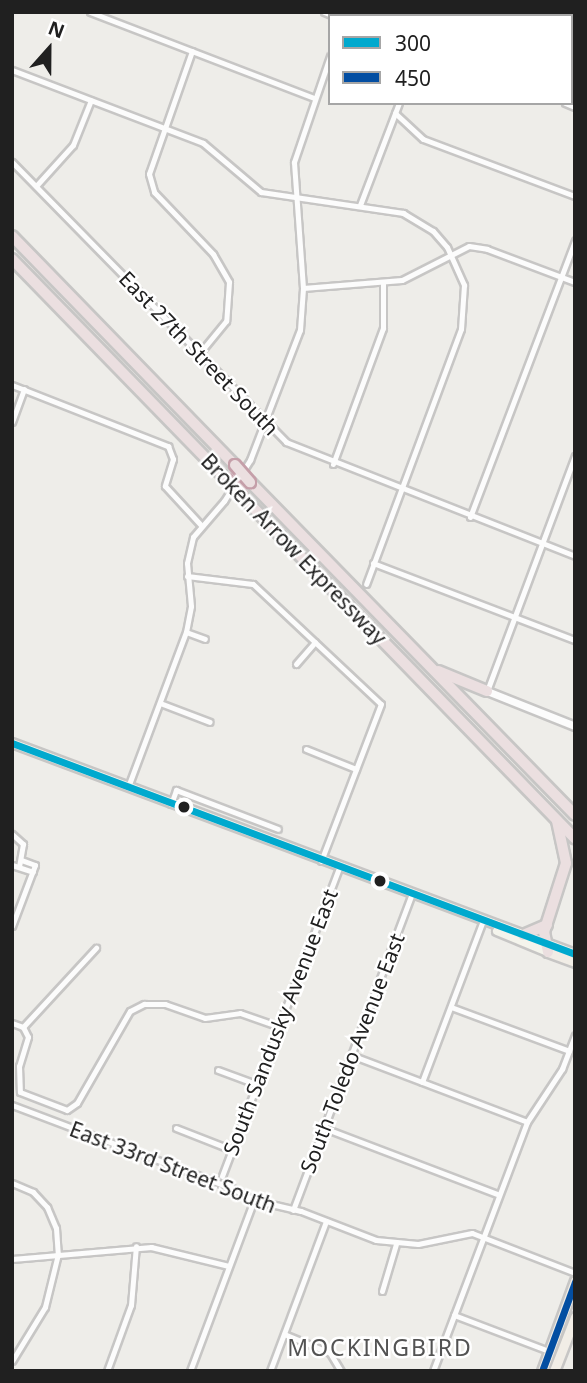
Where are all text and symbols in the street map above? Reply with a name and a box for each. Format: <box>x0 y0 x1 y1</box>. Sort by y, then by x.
north arrow <box>14 14 84 84</box>
text: N <box>45 14 68 44</box>
legend <box>328 14 573 105</box>
text: 300 <box>395 29 431 57</box>
text: 450 <box>395 64 431 92</box>
street label: East 27th Street South <box>114 266 284 440</box>
street label: Broken Arrow Expressway <box>196 448 392 650</box>
unlabelled marker <box>177 800 191 814</box>
unlabelled marker <box>373 874 387 888</box>
street label: South Sandusky Avenue East <box>218 885 342 1159</box>
street label: South Toledo Avenue East <box>295 930 409 1176</box>
street label: East 33rd Street South <box>66 1116 280 1218</box>
district label: MOCKINGBIRD <box>289 1333 471 1361</box>

